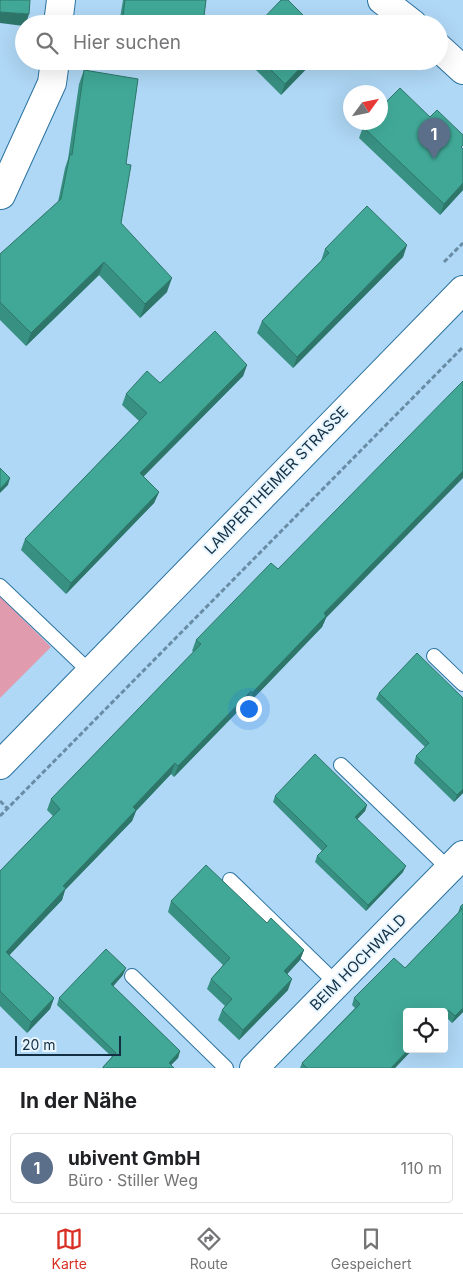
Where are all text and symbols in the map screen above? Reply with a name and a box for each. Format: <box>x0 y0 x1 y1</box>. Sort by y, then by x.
search box <box>15 15 448 70</box>
icon: search <box>33 29 61 57</box>
text: Hier suchen <box>73 31 181 54</box>
north arrow <box>343 85 388 130</box>
pin: 1 <box>418 118 450 159</box>
street label: LAMPERTHEIMER STRASSE <box>200 402 352 558</box>
your location <box>236 696 262 722</box>
street label: BEIM HOCHWALD <box>306 910 410 1014</box>
map controls <box>403 1008 448 1053</box>
button: locate <box>403 1008 448 1053</box>
scale bar <box>15 1033 121 1056</box>
text: 20 m <box>22 1036 56 1053</box>
text: In der Nähe <box>20 1088 137 1113</box>
text: ubivent GmbH <box>68 1147 200 1170</box>
text: 1 <box>34 1158 40 1178</box>
text: 110 m <box>400 1158 442 1178</box>
text: Büro · Stiller Weg <box>68 1170 198 1190</box>
tab: Karte <box>51 1225 87 1272</box>
tab: Route <box>190 1225 228 1272</box>
tab: Gespeichert <box>331 1225 411 1272</box>

